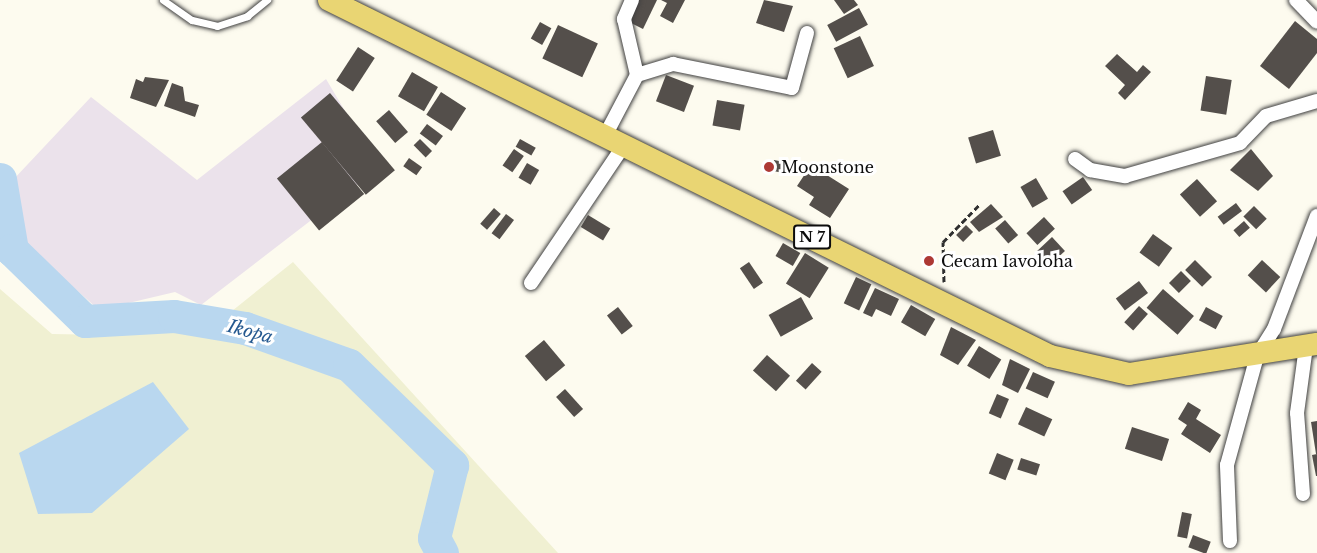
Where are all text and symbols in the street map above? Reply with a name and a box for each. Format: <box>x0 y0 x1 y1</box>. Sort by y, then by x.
place label: Moonstone <box>781 157 874 177</box>
marker: Moonstone <box>762 160 776 174</box>
road number: N 7 <box>792 225 832 249</box>
place label: Cecam Iavoloha <box>941 251 1073 271</box>
marker: Cecam Iavoloha <box>922 254 936 268</box>
water label: Ikopa <box>225 316 275 348</box>

